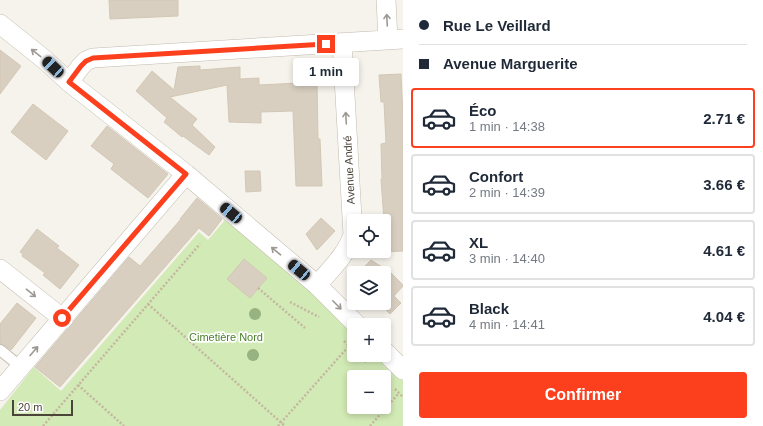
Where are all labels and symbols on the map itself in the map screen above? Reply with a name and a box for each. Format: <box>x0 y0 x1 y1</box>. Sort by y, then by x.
one-way arrow <box>384 14 391 27</box>
route end <box>317 35 335 53</box>
one-way arrow <box>31 49 42 57</box>
car <box>40 54 66 80</box>
callout: 1 min <box>293 58 359 86</box>
one-way arrow <box>343 112 350 125</box>
street label: Avenue André <box>341 135 357 205</box>
car <box>218 201 244 225</box>
one-way arrow <box>271 247 282 256</box>
car <box>286 258 312 282</box>
one-way arrow <box>25 289 36 297</box>
one-way arrow <box>332 300 342 310</box>
route start <box>53 309 71 327</box>
park label: Cimetière Nord <box>189 331 263 343</box>
one-way arrow <box>30 346 39 356</box>
scale bar <box>12 398 73 417</box>

